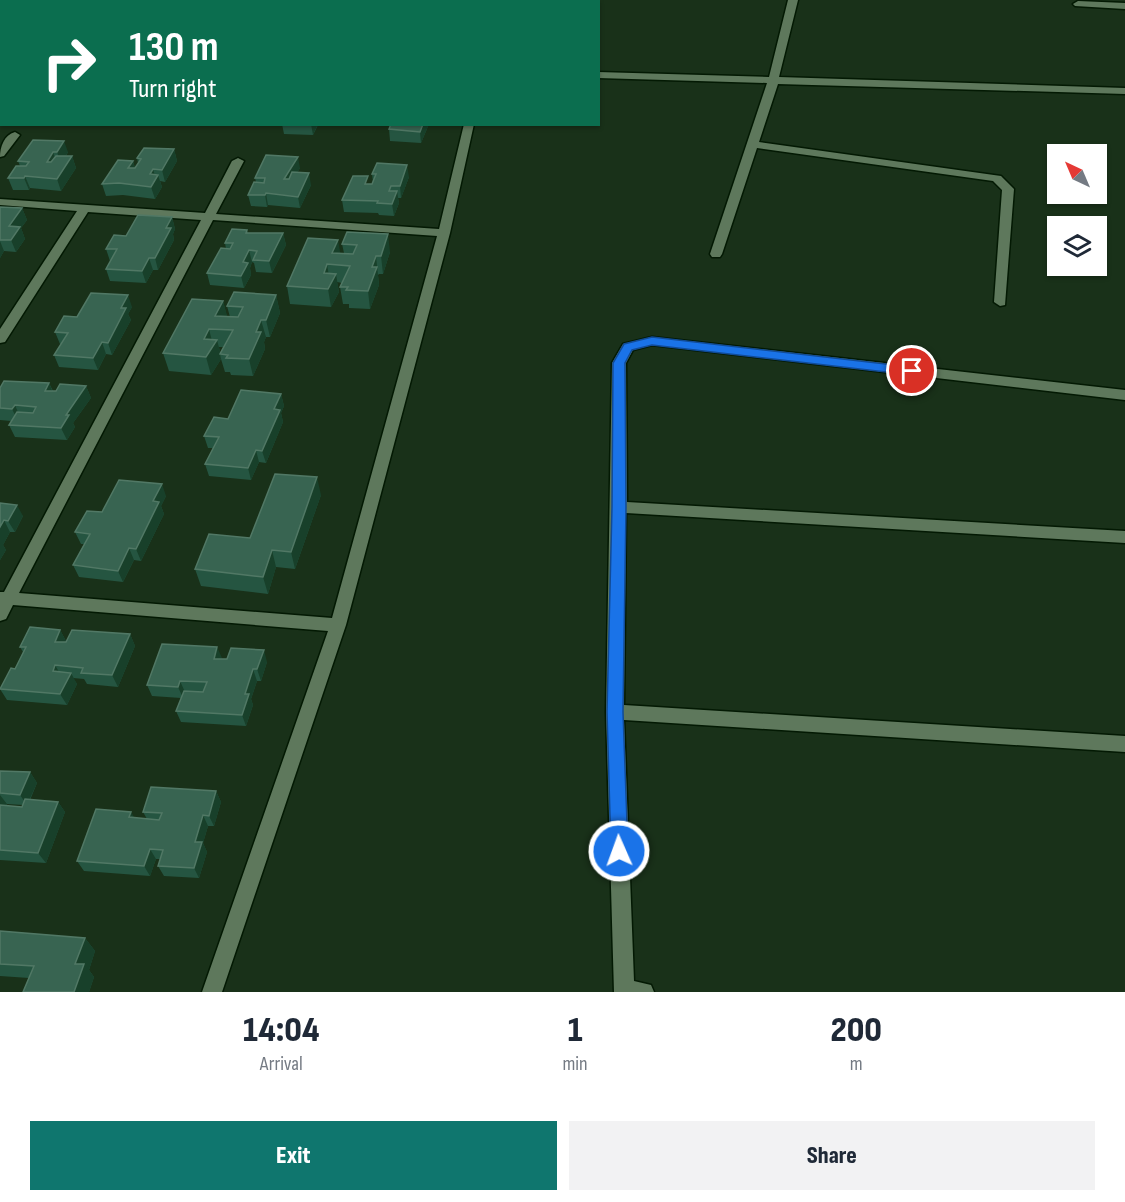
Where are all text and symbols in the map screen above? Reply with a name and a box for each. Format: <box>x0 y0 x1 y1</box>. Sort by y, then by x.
text: 130 m <box>129 22 219 73</box>
icon: right <box>30 24 108 102</box>
text: Turn right <box>129 73 216 105</box>
north arrow <box>1047 144 1107 204</box>
map controls <box>1047 144 1107 276</box>
button: layers <box>1047 216 1107 276</box>
pin <box>886 345 937 396</box>
icon: arrive <box>895 354 928 387</box>
position arrow <box>587 819 651 883</box>
text: 14:04 <box>243 1009 320 1052</box>
text: 1 <box>568 1009 582 1052</box>
text: 200 <box>831 1009 882 1052</box>
text: Arrival <box>260 1052 303 1076</box>
text: min <box>562 1052 588 1076</box>
text: m <box>850 1052 863 1076</box>
button: Exit <box>30 1121 557 1190</box>
button: Share <box>569 1121 1095 1190</box>

